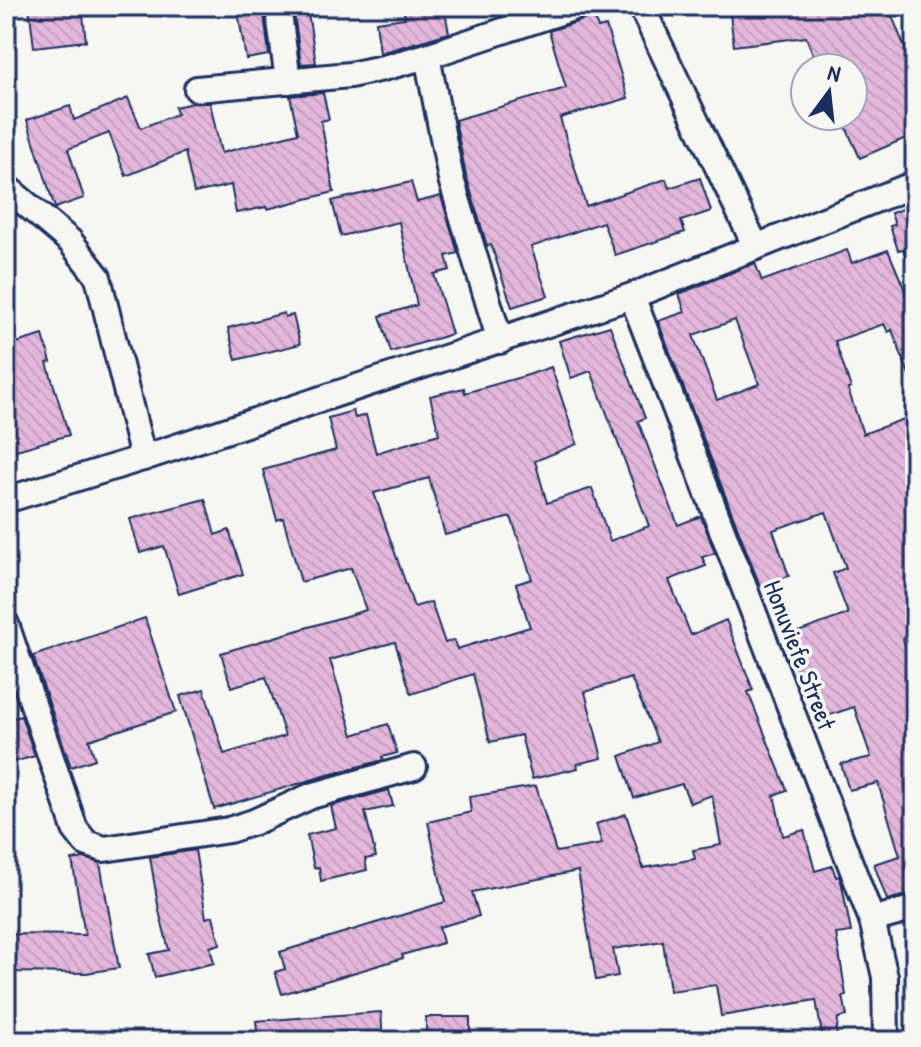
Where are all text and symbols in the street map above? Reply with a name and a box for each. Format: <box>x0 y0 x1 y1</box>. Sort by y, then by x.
north arrow <box>789 52 869 132</box>
text: N <box>825 57 844 89</box>
street label: Honuviefe Street <box>756 575 845 736</box>

